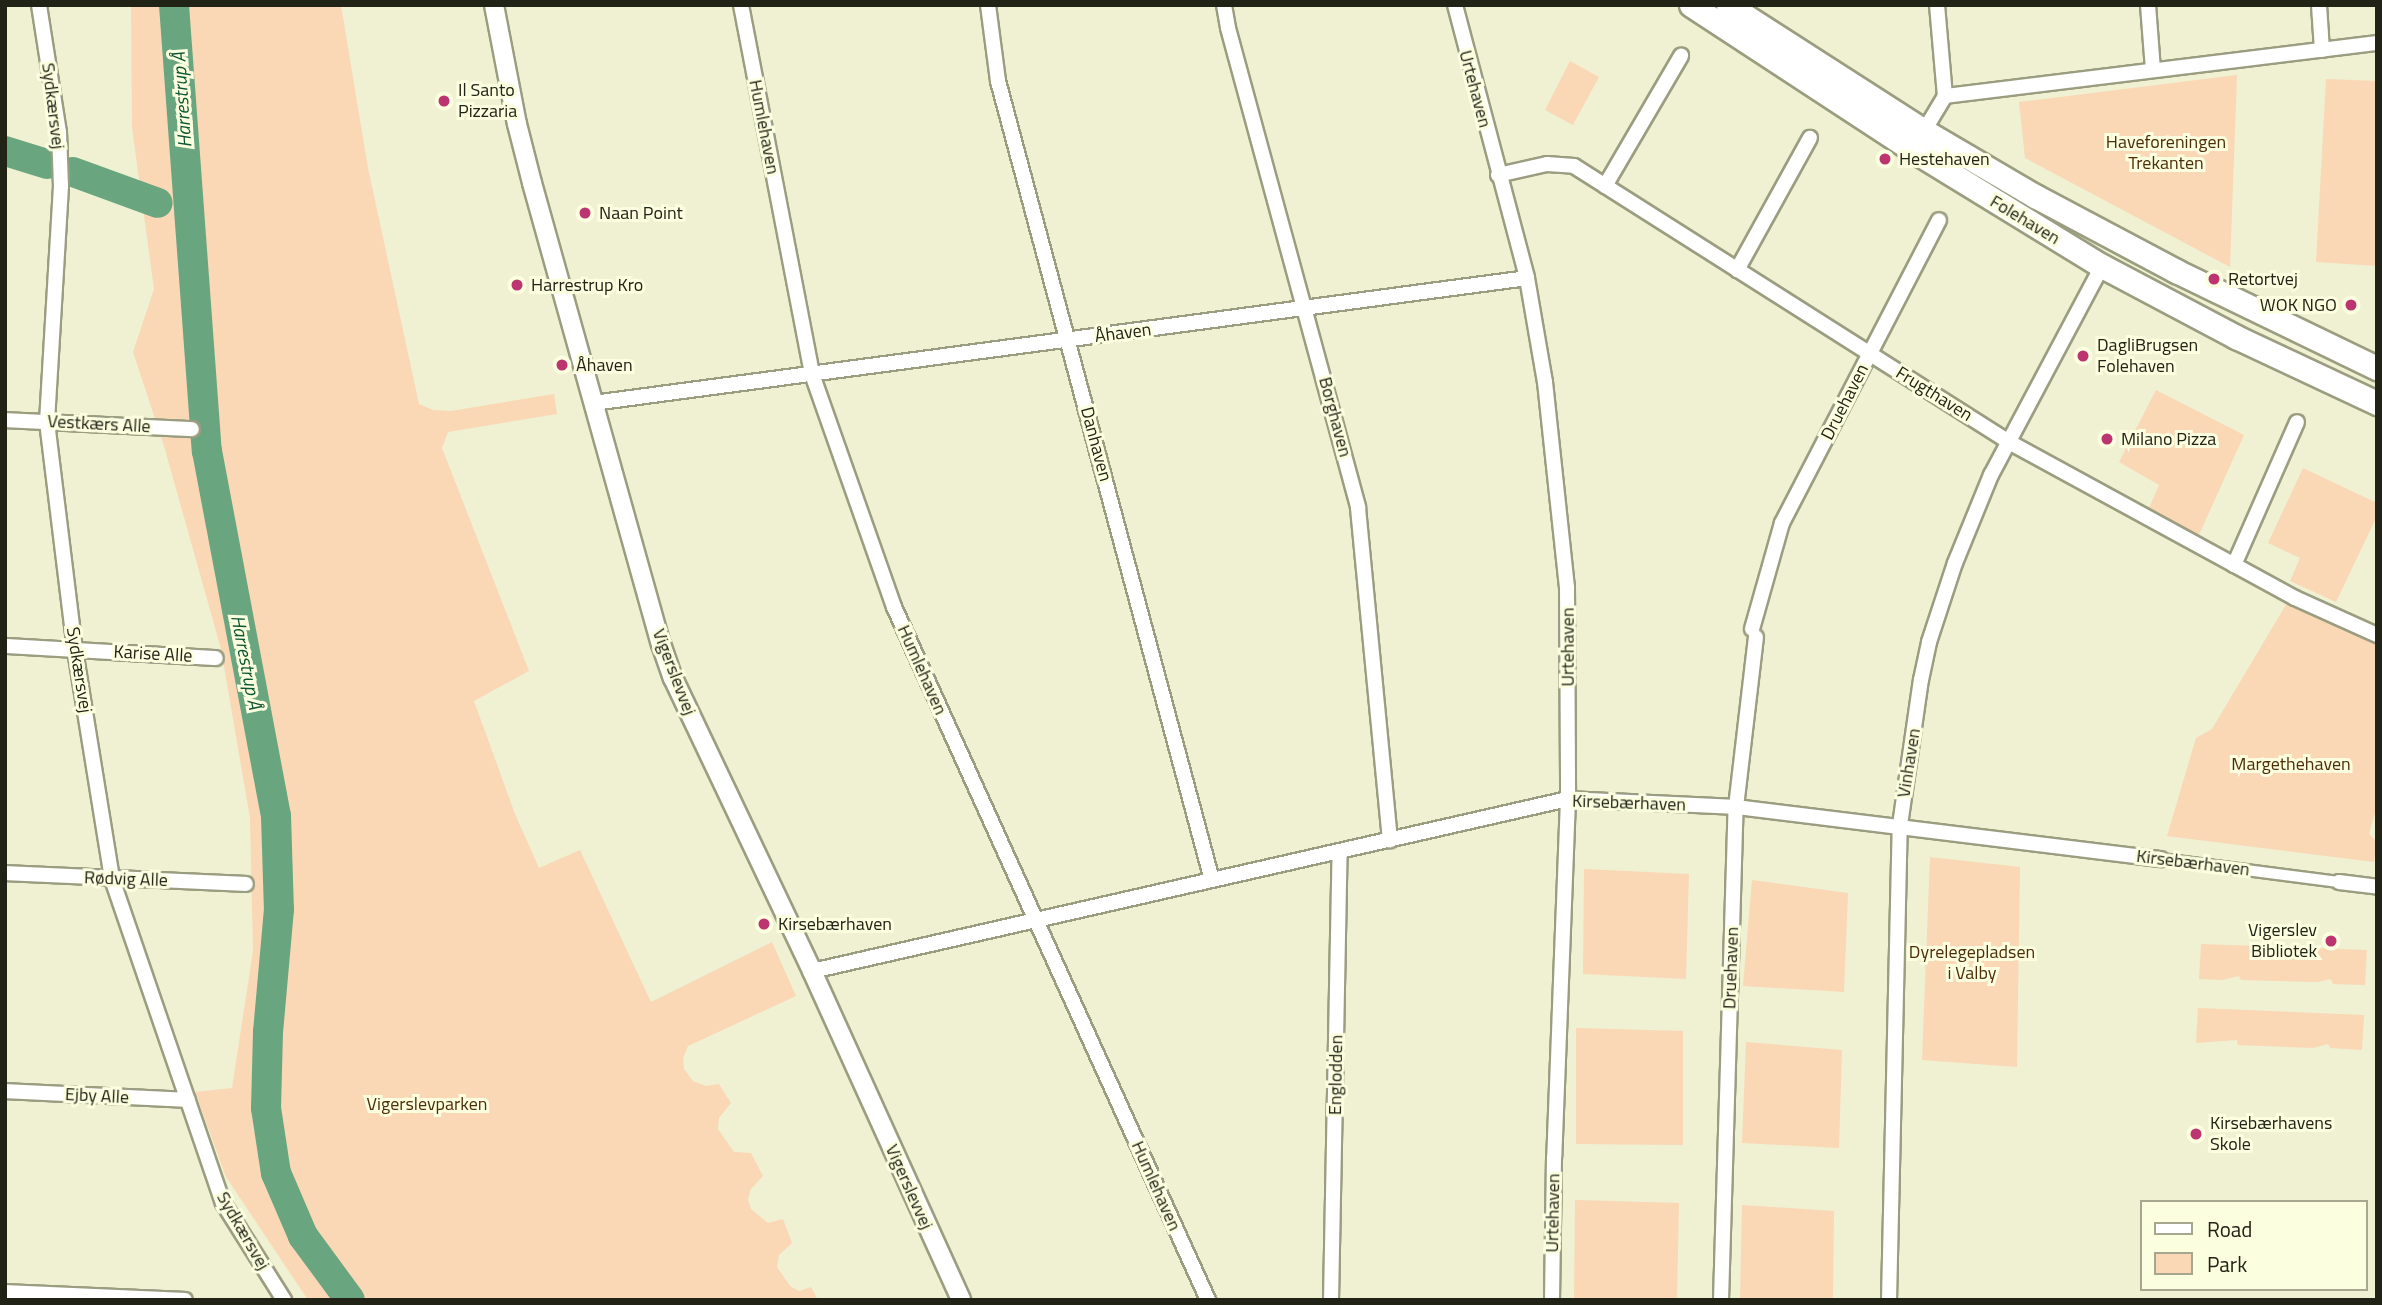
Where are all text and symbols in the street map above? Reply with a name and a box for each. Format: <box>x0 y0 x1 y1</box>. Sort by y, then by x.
street label: Urtehaven <box>1454 48 1496 130</box>
water label: Harrestrup Å <box>166 51 196 149</box>
street label: Sydkærsvej <box>37 62 69 150</box>
street label: Humlehaven <box>744 78 784 176</box>
place label: Il Santo Pizzaria <box>458 80 517 122</box>
marker: Il Santo Pizzaria <box>436 93 452 109</box>
park label: Haveforeningen Trekanten <box>2106 132 2226 174</box>
place label: Hestehaven <box>1899 148 1990 170</box>
marker: Hestehaven <box>1877 151 1893 167</box>
street label: Folehaven <box>1986 191 2064 249</box>
place label: Naan Point <box>599 202 683 224</box>
marker: Naan Point <box>577 205 593 221</box>
place label: Retortvej <box>2228 268 2298 290</box>
marker: Retortvej <box>2206 271 2222 287</box>
place label: Harrestrup Kro <box>531 274 643 296</box>
marker: Harrestrup Kro <box>509 277 525 293</box>
place label: WOK NGO <box>2260 294 2337 316</box>
marker: WOK NGO <box>2343 297 2359 313</box>
street label: Åhaven <box>1094 319 1152 347</box>
place label: DagliBrugsen Folehaven <box>2097 335 2198 378</box>
marker: DagliBrugsen Folehaven <box>2075 348 2091 364</box>
place label: Åhaven <box>576 354 633 376</box>
marker: Åhaven <box>554 357 570 373</box>
street label: Druehaven <box>1817 360 1873 444</box>
street label: Frugthaven <box>1892 362 1976 426</box>
street label: Borghaven <box>1314 375 1356 459</box>
street label: Danhaven <box>1076 404 1116 484</box>
street label: Vestkærs Alle <box>47 411 151 437</box>
place label: Milano Pizza <box>2121 428 2216 450</box>
marker: Milano Pizza <box>2099 431 2115 447</box>
street label: Urtehaven <box>1557 607 1579 687</box>
water label: Harrestrup Å <box>227 613 267 711</box>
street label: Humlehaven <box>893 622 951 718</box>
street label: Sydkærsvej <box>62 626 96 714</box>
street label: Vigerslevvej <box>648 626 700 718</box>
street label: Karise Alle <box>113 641 193 667</box>
street label: Vinhaven <box>1893 727 1925 799</box>
park label: Margethehaven <box>2231 753 2351 775</box>
street label: Kirsebærhaven <box>1572 790 1686 816</box>
street label: Kirsebærhaven <box>2135 845 2251 881</box>
street label: Rødvig Alle <box>84 867 168 891</box>
place label: Kirsebærhaven <box>778 913 892 935</box>
marker: Kirsebærhaven <box>756 916 772 932</box>
place label: Vigerslev Bibliotek <box>2248 920 2317 962</box>
street label: Druehaven <box>1719 926 1743 1010</box>
marker: Vigerslev Bibliotek <box>2323 933 2339 949</box>
park label: Dyrelegepladsen i Valby <box>1909 942 2035 984</box>
street label: Englodden <box>1325 1035 1347 1115</box>
street label: Ejby Alle <box>64 1084 130 1108</box>
park label: Vigerslevparken <box>367 1093 487 1115</box>
place label: Kirsebærhavens Skole <box>2210 1113 2332 1156</box>
marker: Kirsebærhavens Skole <box>2188 1126 2204 1142</box>
street label: Humlehaven <box>1127 1138 1185 1234</box>
street label: Vigerslevvej <box>881 1141 937 1233</box>
street label: Urtehaven <box>1542 1173 1564 1253</box>
street label: Sydkærsvej <box>212 1188 274 1274</box>
legend <box>2140 1200 2368 1291</box>
text: Road <box>2207 1213 2252 1245</box>
text: Park <box>2207 1248 2247 1280</box>

